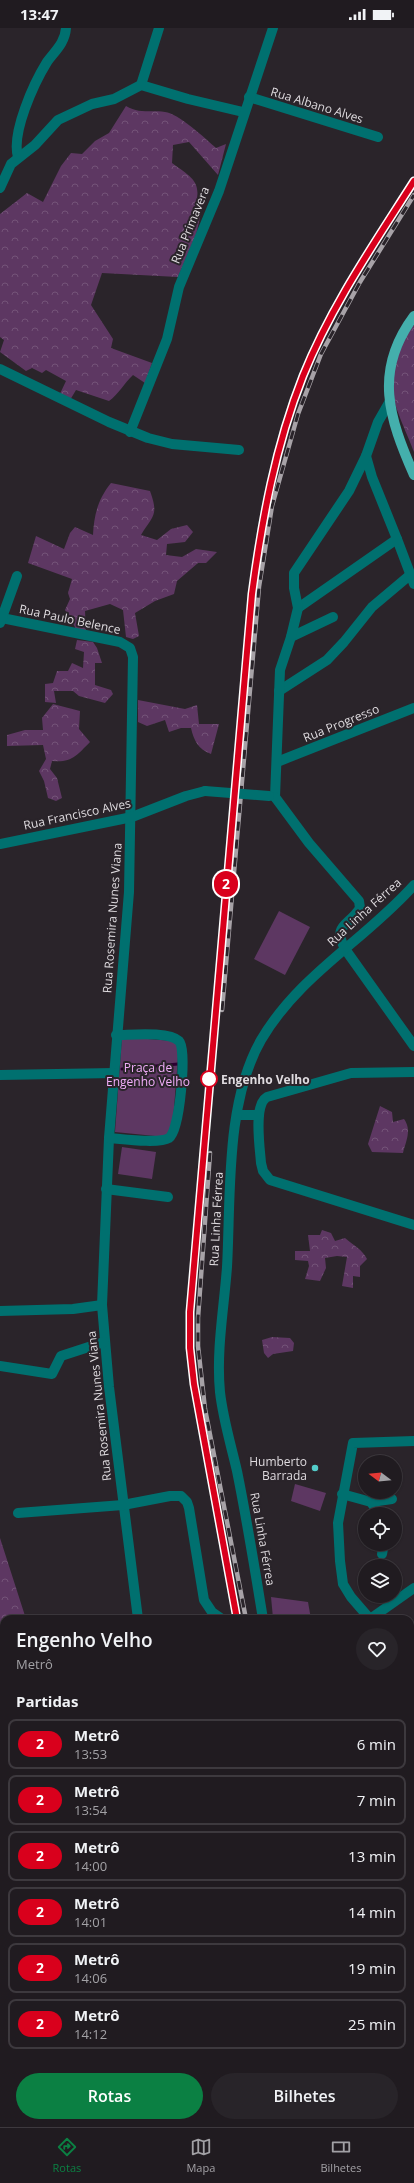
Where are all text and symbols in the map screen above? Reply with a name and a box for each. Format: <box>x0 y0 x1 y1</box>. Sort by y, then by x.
text: 13:47 <box>20 4 59 24</box>
street label: Rua Albano Alves <box>269 83 366 127</box>
street label: Rua Primavera <box>167 184 213 266</box>
street label: Rua Paulo Belence <box>18 600 123 638</box>
street label: Rua Progresso <box>300 700 382 746</box>
street label: Rua Francisco Alves <box>22 794 133 834</box>
street label: Rua Rosemira Nunes Viana <box>98 842 126 994</box>
line badge: 2 <box>213 871 239 897</box>
text: 2 <box>222 874 230 893</box>
street label: Rua Linha Férrea <box>323 874 405 950</box>
park label: Praça de Engenho Velho <box>106 1059 190 1090</box>
marker: Engenho Velho <box>200 1070 218 1088</box>
place label: Engenho Velho <box>221 1071 310 1088</box>
street label: Rua Linha Férrea <box>205 1171 227 1267</box>
street label: Rua Rosemira Nunes Viana <box>83 1330 115 1482</box>
place label: Humberto Barrada <box>249 1453 307 1484</box>
north arrow <box>358 1455 402 1499</box>
map controls <box>358 1455 402 1603</box>
marker: Humberto Barrada <box>310 1463 320 1473</box>
street label: Rua Linha Férrea <box>246 1491 280 1587</box>
button: locate <box>358 1507 402 1551</box>
button: layers <box>358 1559 402 1603</box>
text: Engenho Velho <box>16 1627 153 1653</box>
button: heart <box>356 1628 398 1670</box>
text: Metrô <box>16 1655 53 1673</box>
text: Partidas <box>16 1691 78 1711</box>
text: Metrô <box>74 1725 120 1745</box>
text: 2 <box>36 1734 44 1753</box>
text: 6 min <box>357 1734 396 1754</box>
text: 13:53 <box>74 1745 107 1763</box>
text: Metrô <box>74 1781 120 1801</box>
text: 2 <box>36 1790 44 1809</box>
text: 7 min <box>357 1790 396 1810</box>
text: 13:54 <box>74 1801 107 1819</box>
text: Metrô <box>74 1837 120 1857</box>
text: 2 <box>36 1846 44 1865</box>
text: 13 min <box>348 1846 396 1866</box>
text: 14:00 <box>74 1857 107 1875</box>
text: Metrô <box>74 1893 120 1913</box>
text: 2 <box>36 1902 44 1921</box>
text: 14 min <box>348 1902 396 1922</box>
text: 14:01 <box>74 1913 107 1931</box>
text: Metrô <box>74 1949 120 1969</box>
text: 2 <box>36 1958 44 1977</box>
text: 19 min <box>348 1958 396 1978</box>
text: 14:06 <box>74 1969 107 1987</box>
text: Metrô <box>74 2005 120 2025</box>
text: 2 <box>36 2014 44 2033</box>
text: 25 min <box>348 2014 396 2034</box>
text: 14:12 <box>74 2025 107 2043</box>
button: Rotas <box>16 2073 203 2119</box>
button: Bilhetes <box>211 2073 398 2119</box>
tab: Rotas <box>53 2136 81 2175</box>
tab: Mapa <box>186 2136 215 2175</box>
tab: Bilhetes <box>320 2136 361 2175</box>

